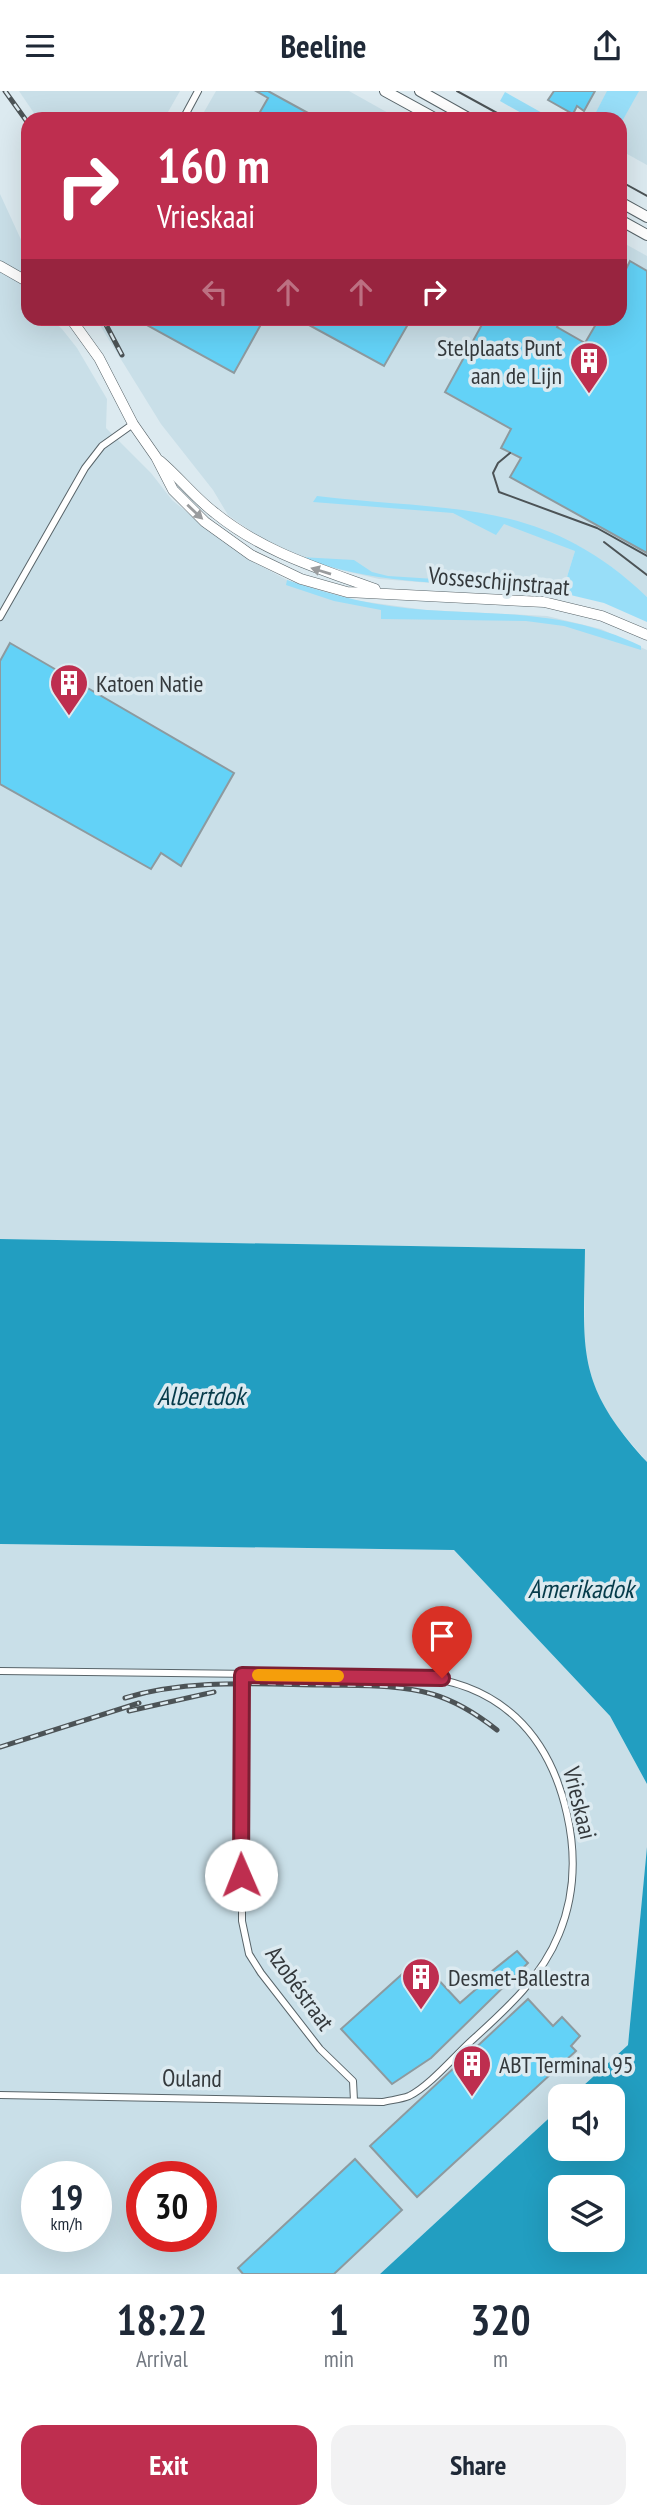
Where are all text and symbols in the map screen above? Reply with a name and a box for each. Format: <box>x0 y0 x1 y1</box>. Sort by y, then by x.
text: Beeline <box>280 25 367 67</box>
icon: menu <box>21 27 59 65</box>
icon: share <box>588 27 626 65</box>
text: 160 m <box>157 133 270 197</box>
icon: right <box>42 140 133 231</box>
text: Vrieskaai <box>157 195 255 237</box>
icon: left <box>196 273 234 311</box>
icon: ahead <box>269 273 307 311</box>
icon: ahead <box>342 273 380 311</box>
icon: right <box>415 273 453 311</box>
place label: Stelplaats Punt aan de Lijn <box>437 332 562 391</box>
building icon: Stelplaats Punt aan de Lijn <box>568 340 610 395</box>
one-way arrow <box>186 504 203 520</box>
street label: Vosseschijnstraat <box>426 559 571 603</box>
one-way arrow <box>310 565 331 575</box>
building icon: Katoen Natie <box>48 662 90 717</box>
place label: Katoen Natie <box>96 668 203 699</box>
water label: Albertdok <box>157 1379 248 1412</box>
water label: Amerikadok <box>528 1572 637 1605</box>
pin <box>412 1606 472 1678</box>
icon: arrive <box>423 1617 461 1655</box>
street label: Vrieskaai <box>556 1763 604 1842</box>
position arrow <box>204 1838 278 1912</box>
street label: Azobéstraat <box>259 1940 341 2037</box>
building icon: Desmet-Ballestra <box>400 1956 442 2011</box>
place label: Desmet-Ballestra <box>448 1962 590 1993</box>
building icon: ABT Terminal 95 <box>451 2043 493 2098</box>
place label: ABT Terminal 95 <box>499 2049 634 2080</box>
street label: Ouland <box>162 2062 222 2094</box>
map controls <box>548 2084 625 2252</box>
button: sound <box>548 2084 625 2161</box>
speed limit sign: 30 <box>126 2161 217 2252</box>
text: 19 <box>50 2174 83 2220</box>
button: layers <box>548 2175 625 2252</box>
text: km/h <box>51 2212 82 2235</box>
text: 18:22 <box>116 2292 207 2347</box>
text: 1 <box>329 2292 349 2347</box>
text: 320 <box>470 2292 531 2347</box>
text: Arrival <box>136 2344 188 2373</box>
text: min <box>324 2344 354 2373</box>
text: m <box>493 2344 508 2373</box>
button: Exit <box>21 2425 317 2505</box>
button: Share <box>331 2425 626 2505</box>

